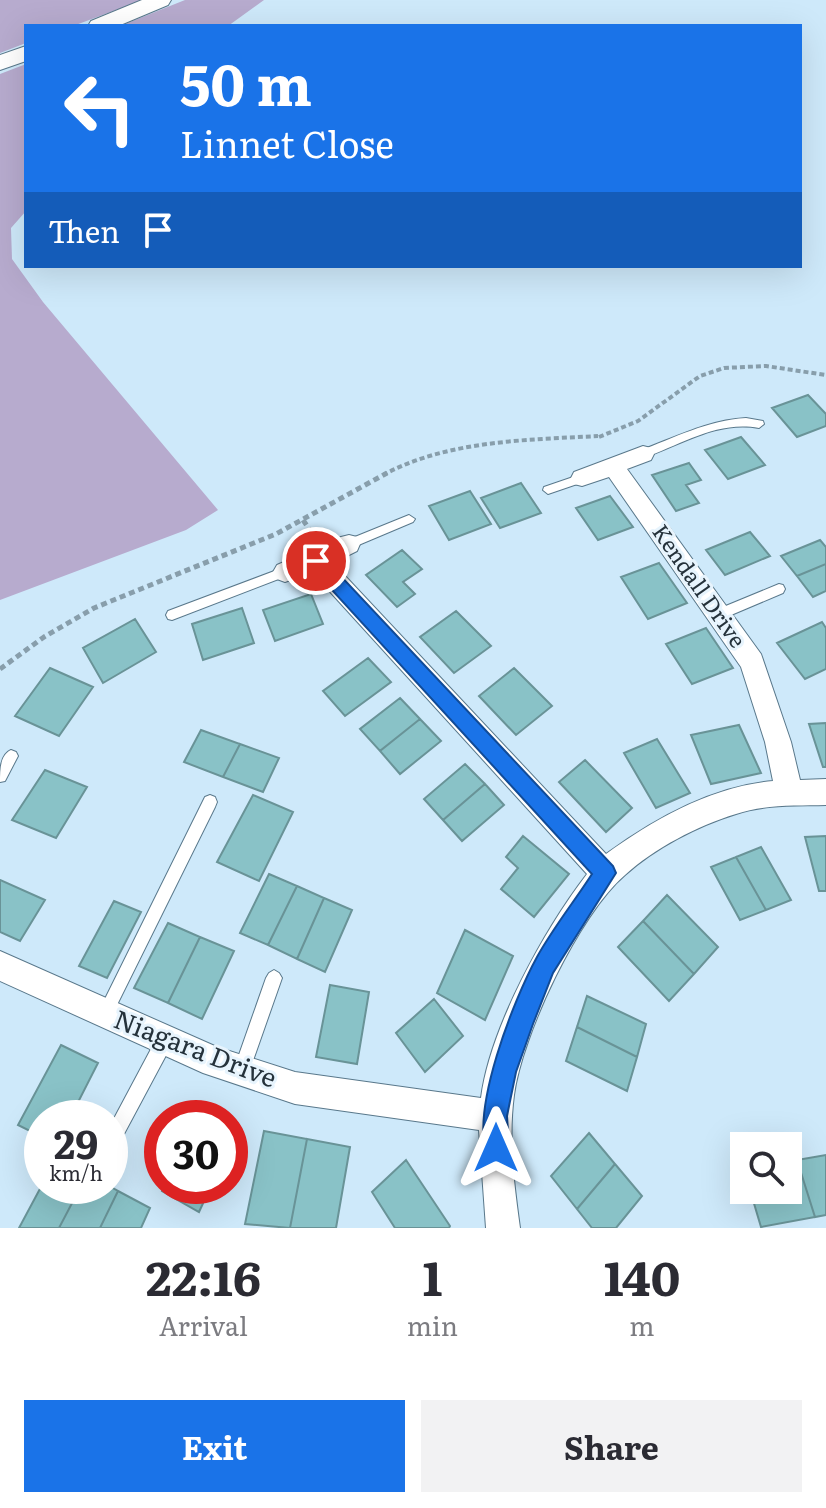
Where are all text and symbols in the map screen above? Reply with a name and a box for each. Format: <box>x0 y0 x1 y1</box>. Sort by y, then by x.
text: 50 m <box>180 40 312 123</box>
icon: left <box>48 56 152 160</box>
text: Linnet Close <box>180 116 394 169</box>
text: Then <box>48 208 120 252</box>
icon: arrive <box>136 208 180 252</box>
street label: Kendall Drive <box>645 517 755 654</box>
pin <box>282 527 350 595</box>
icon: arrive <box>294 539 338 583</box>
street label: Niagara Drive <box>109 998 283 1096</box>
speed limit sign: 30 <box>144 1100 248 1204</box>
position arrow <box>454 1106 538 1190</box>
text: 29 <box>54 1112 98 1171</box>
map controls <box>730 1132 802 1204</box>
button: search <box>730 1132 802 1204</box>
text: km/h <box>49 1157 103 1187</box>
text: 22:16 <box>146 1240 261 1311</box>
text: 1 <box>422 1240 442 1311</box>
text: 140 <box>604 1240 680 1311</box>
text: Arrival <box>159 1305 248 1344</box>
text: min <box>407 1305 458 1344</box>
text: m <box>629 1305 655 1344</box>
button: Exit <box>24 1400 405 1492</box>
button: Share <box>421 1400 802 1492</box>

